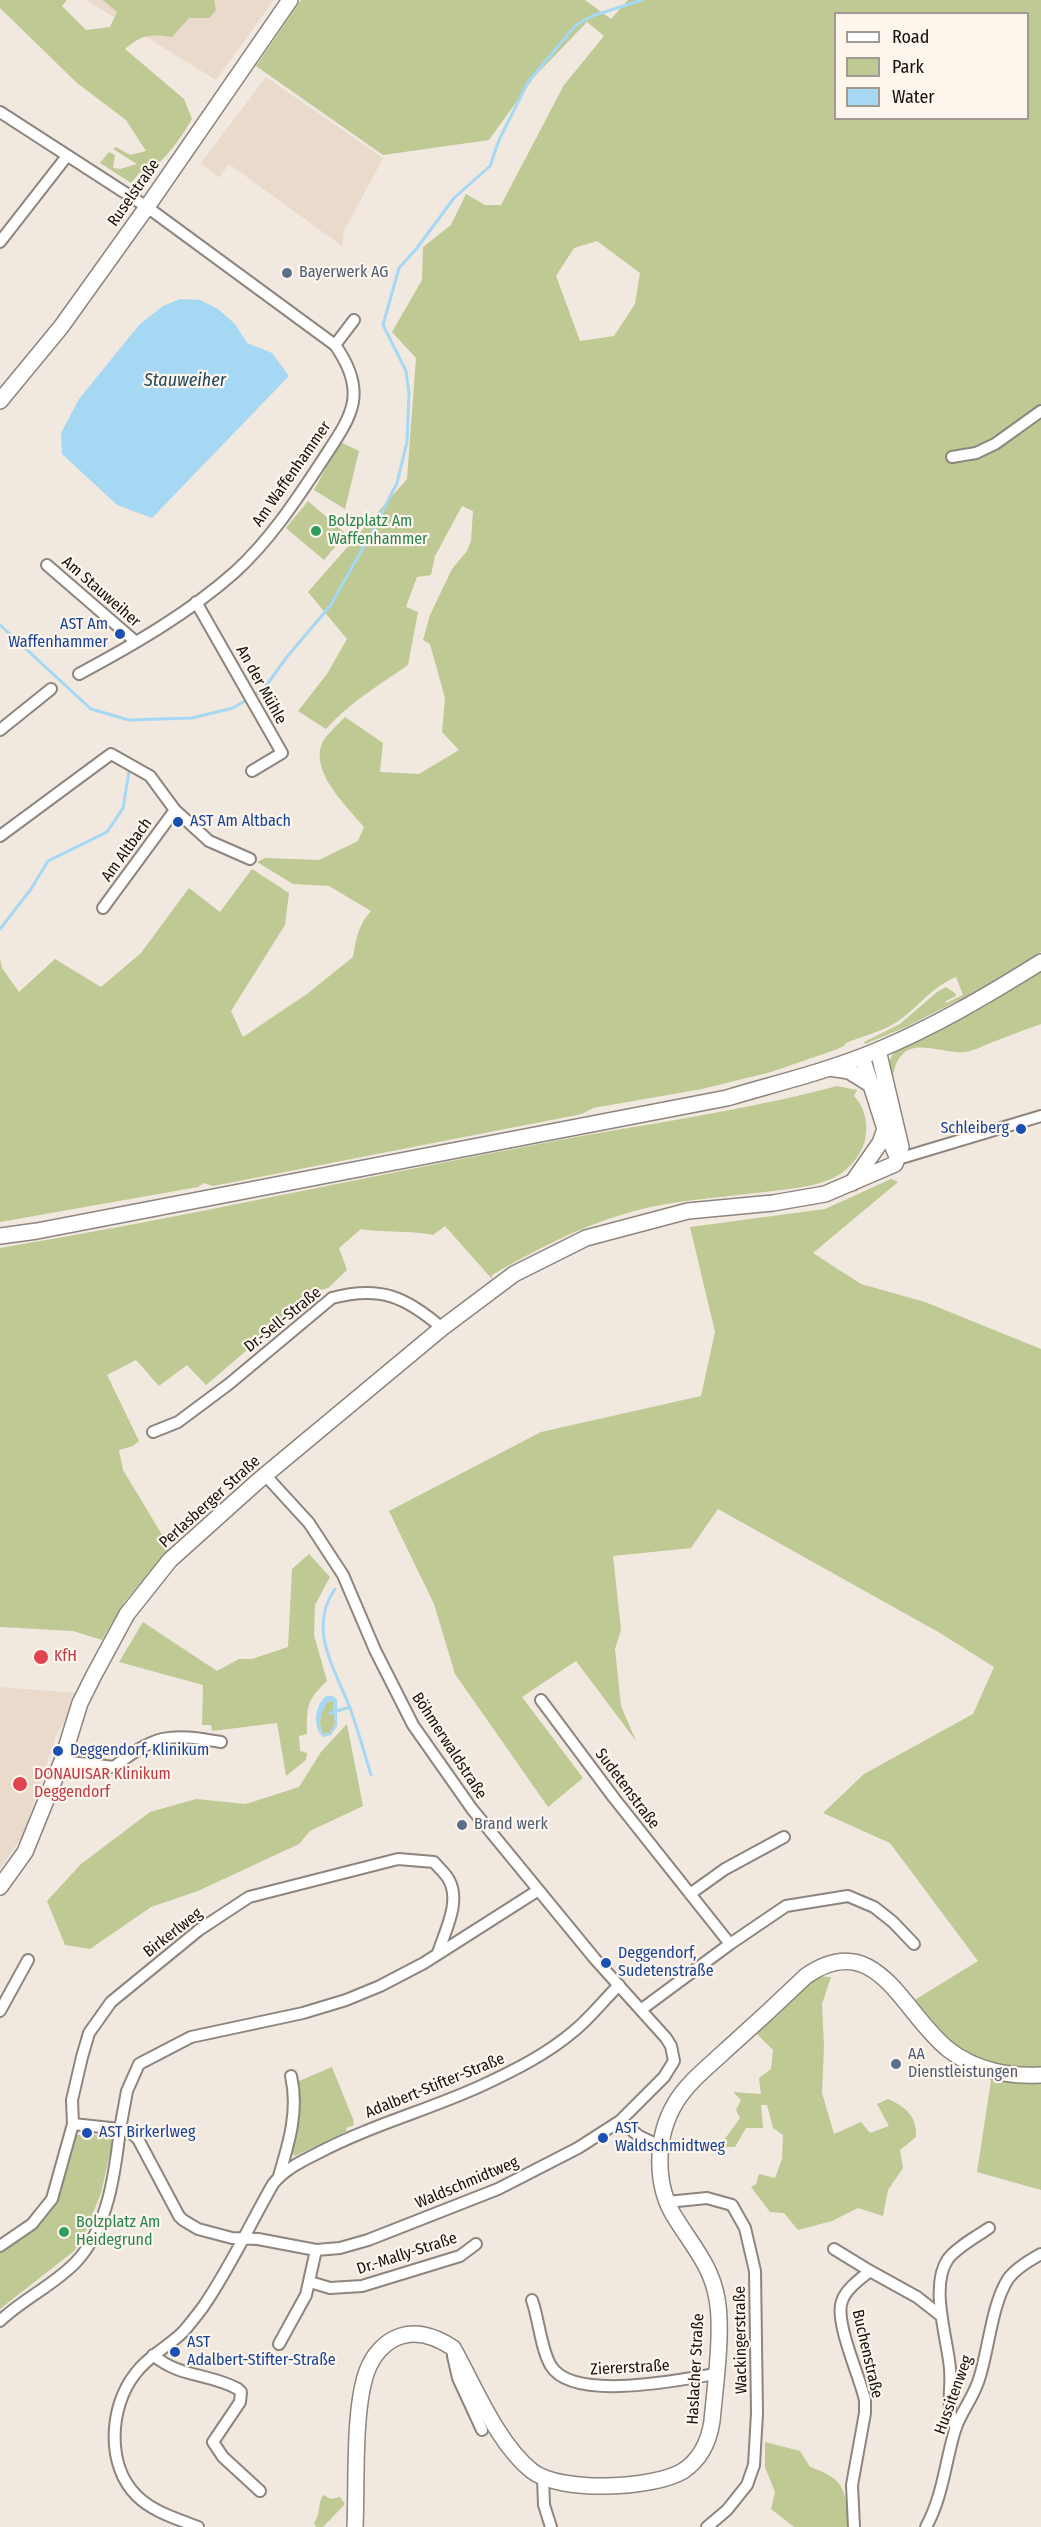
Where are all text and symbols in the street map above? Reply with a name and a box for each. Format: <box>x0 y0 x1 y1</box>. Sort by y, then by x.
legend <box>834 12 1029 120</box>
text: Road <box>892 26 929 48</box>
text: Park <box>892 56 924 78</box>
text: Water <box>892 86 935 108</box>
street label: Ruselstraße <box>104 156 164 230</box>
place label: Bayerwerk AG <box>299 263 389 283</box>
marker: Bayerwerk AG <box>280 266 294 280</box>
water label: Stauweiher <box>144 370 226 392</box>
street label: Am Waffenhammer <box>249 418 335 530</box>
place label: Bolzplatz Am Waffenhammer <box>328 512 428 550</box>
marker: Bolzplatz Am Waffenhammer <box>309 524 323 538</box>
street label: Am Stauweiher <box>58 553 144 631</box>
place label: AST Am Waffenhammer <box>8 615 108 653</box>
marker: AST Am Waffenhammer <box>113 627 127 641</box>
street label: An der Mühle <box>232 642 290 728</box>
place label: AST Am Altbach <box>190 812 291 832</box>
street label: Am Altbach <box>98 814 156 886</box>
marker: AST Am Altbach <box>171 815 185 829</box>
place label: Schleiberg <box>940 1119 1009 1139</box>
marker: Schleiberg <box>1014 1122 1028 1136</box>
street label: Dr.-Sell-Straße <box>241 1283 325 1357</box>
street label: Perlasberger Straße <box>156 1452 264 1552</box>
place label: KfH <box>54 1647 77 1667</box>
marker: KfH <box>32 1648 50 1666</box>
street label: Böhmerwaldstraße <box>407 1689 491 1803</box>
place label: Deggendorf, Klinikum <box>70 1741 209 1761</box>
marker: Deggendorf, Klinikum <box>51 1744 65 1758</box>
street label: Sudetenstraße <box>591 1745 663 1833</box>
place label: DONAUISAR Klinikum Deggendorf <box>34 1765 171 1803</box>
marker: DONAUISAR Klinikum Deggendorf <box>11 1775 29 1793</box>
place label: Brand werk <box>474 1815 548 1835</box>
marker: Brand werk <box>455 1818 469 1832</box>
street label: Birkerlweg <box>140 1904 206 1962</box>
place label: Deggendorf, Sudetenstraße <box>618 1944 714 1982</box>
marker: Deggendorf, Sudetenstraße <box>599 1956 613 1970</box>
place label: AA Dienstleistungen <box>908 2045 1018 2083</box>
street label: Adalbert-Stifter-Straße <box>363 2049 507 2123</box>
marker: AA Dienstleistungen <box>889 2057 903 2071</box>
place label: AST Waldschmidtweg <box>615 2119 725 2157</box>
place label: AST Birkerlweg <box>99 2123 195 2143</box>
marker: AST Birkerlweg <box>80 2126 94 2140</box>
marker: AST Waldschmidtweg <box>596 2131 610 2145</box>
street label: Waldschmidtweg <box>413 2153 521 2213</box>
place label: Bolzplatz Am Heidegrund <box>76 2213 160 2251</box>
marker: Bolzplatz Am Heidegrund <box>57 2225 71 2239</box>
street label: Dr.-Mally-Straße <box>354 2229 460 2279</box>
street label: Wackingerstraße <box>730 2286 752 2394</box>
street label: Buchenstraße <box>848 2308 886 2400</box>
street label: Haslacher Straße <box>683 2313 709 2425</box>
place label: AST Adalbert-Stifter-Straße <box>187 2333 336 2371</box>
marker: AST Adalbert-Stifter-Straße <box>168 2345 182 2359</box>
street label: Hussitenweg <box>931 2353 977 2437</box>
street label: Ziererstraße <box>590 2356 670 2380</box>

